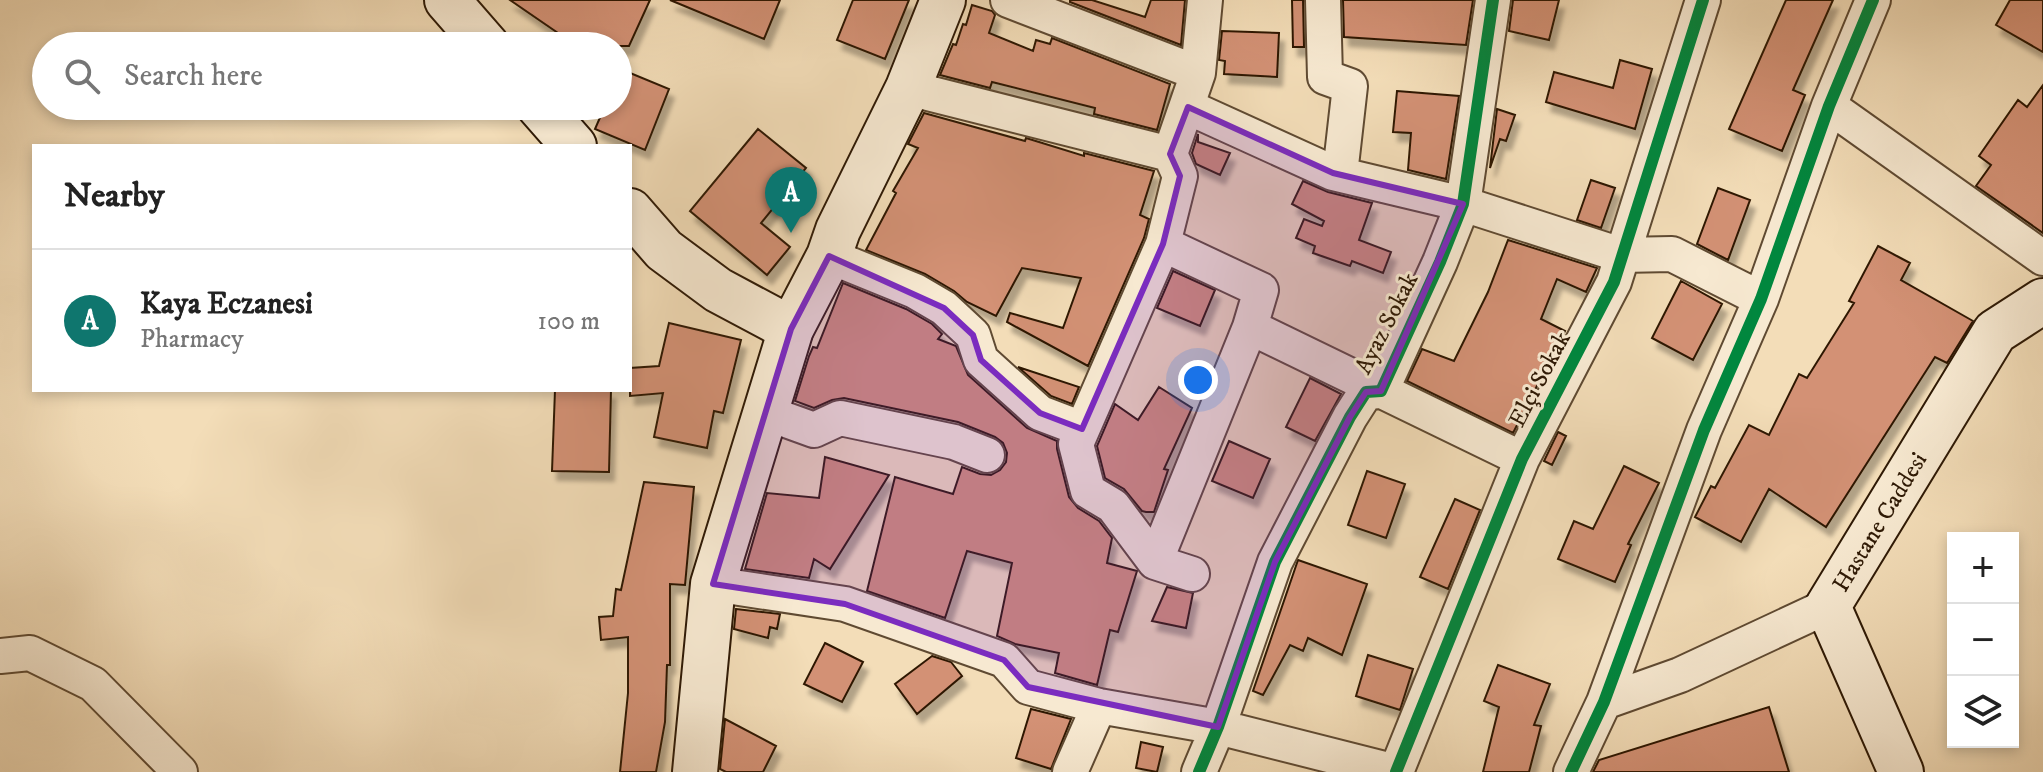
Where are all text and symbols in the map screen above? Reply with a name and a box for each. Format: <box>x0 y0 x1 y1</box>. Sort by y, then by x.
search box <box>32 32 632 120</box>
icon: search <box>60 54 104 98</box>
text: Search here <box>124 58 263 95</box>
pin: A <box>765 167 817 233</box>
text: Nearby <box>64 175 165 217</box>
street label: Ayaz Sokak <box>1349 267 1425 379</box>
text: Kaya Eczanesi <box>140 286 313 323</box>
text: A <box>82 305 98 338</box>
text: 100 m <box>537 305 600 338</box>
text: Pharmacy <box>140 323 244 356</box>
street label: Elçi Sokak <box>1502 326 1578 432</box>
your location <box>1178 360 1218 400</box>
street label: Hastane Caddesi <box>1826 447 1934 598</box>
map controls <box>1947 532 2019 748</box>
button: + <box>1947 532 2019 604</box>
button: − <box>1947 604 2019 676</box>
button: layers <box>1947 676 2019 748</box>

